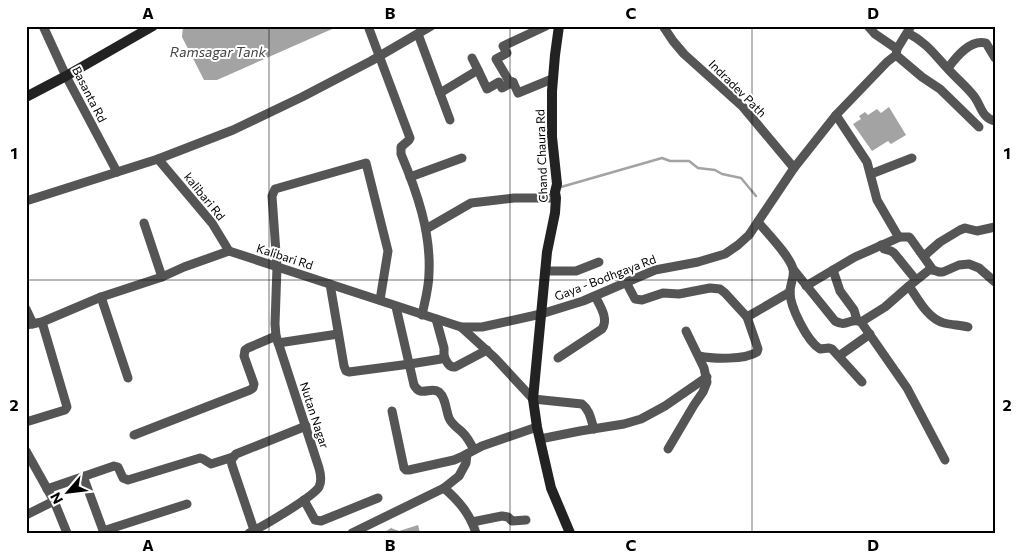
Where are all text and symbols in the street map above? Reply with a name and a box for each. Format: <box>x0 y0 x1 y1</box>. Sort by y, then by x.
text: A <box>142 3 154 22</box>
text: B <box>385 3 396 22</box>
text: C <box>626 3 637 22</box>
text: D <box>867 3 879 22</box>
water label: Ramsagar Tank <box>170 43 267 60</box>
street label: Indradev Path <box>706 56 770 120</box>
street label: Basanta Rd <box>70 64 110 124</box>
street label: Chand Chaura Rd <box>532 109 550 203</box>
text: 1 <box>10 143 18 162</box>
text: 1 <box>1003 143 1011 162</box>
street label: kalibari Rd <box>182 169 228 223</box>
street label: Kalibari Rd <box>255 240 315 272</box>
street label: Gaya - Bodhgaya Rd <box>552 251 658 303</box>
street label: Nutan Nagar <box>298 380 332 450</box>
text: 2 <box>9 395 19 414</box>
text: 2 <box>1002 395 1012 414</box>
north arrow <box>42 466 92 516</box>
text: N <box>46 490 66 507</box>
text: A <box>142 535 154 554</box>
text: B <box>385 535 396 554</box>
text: C <box>626 535 637 554</box>
text: D <box>867 535 879 554</box>

